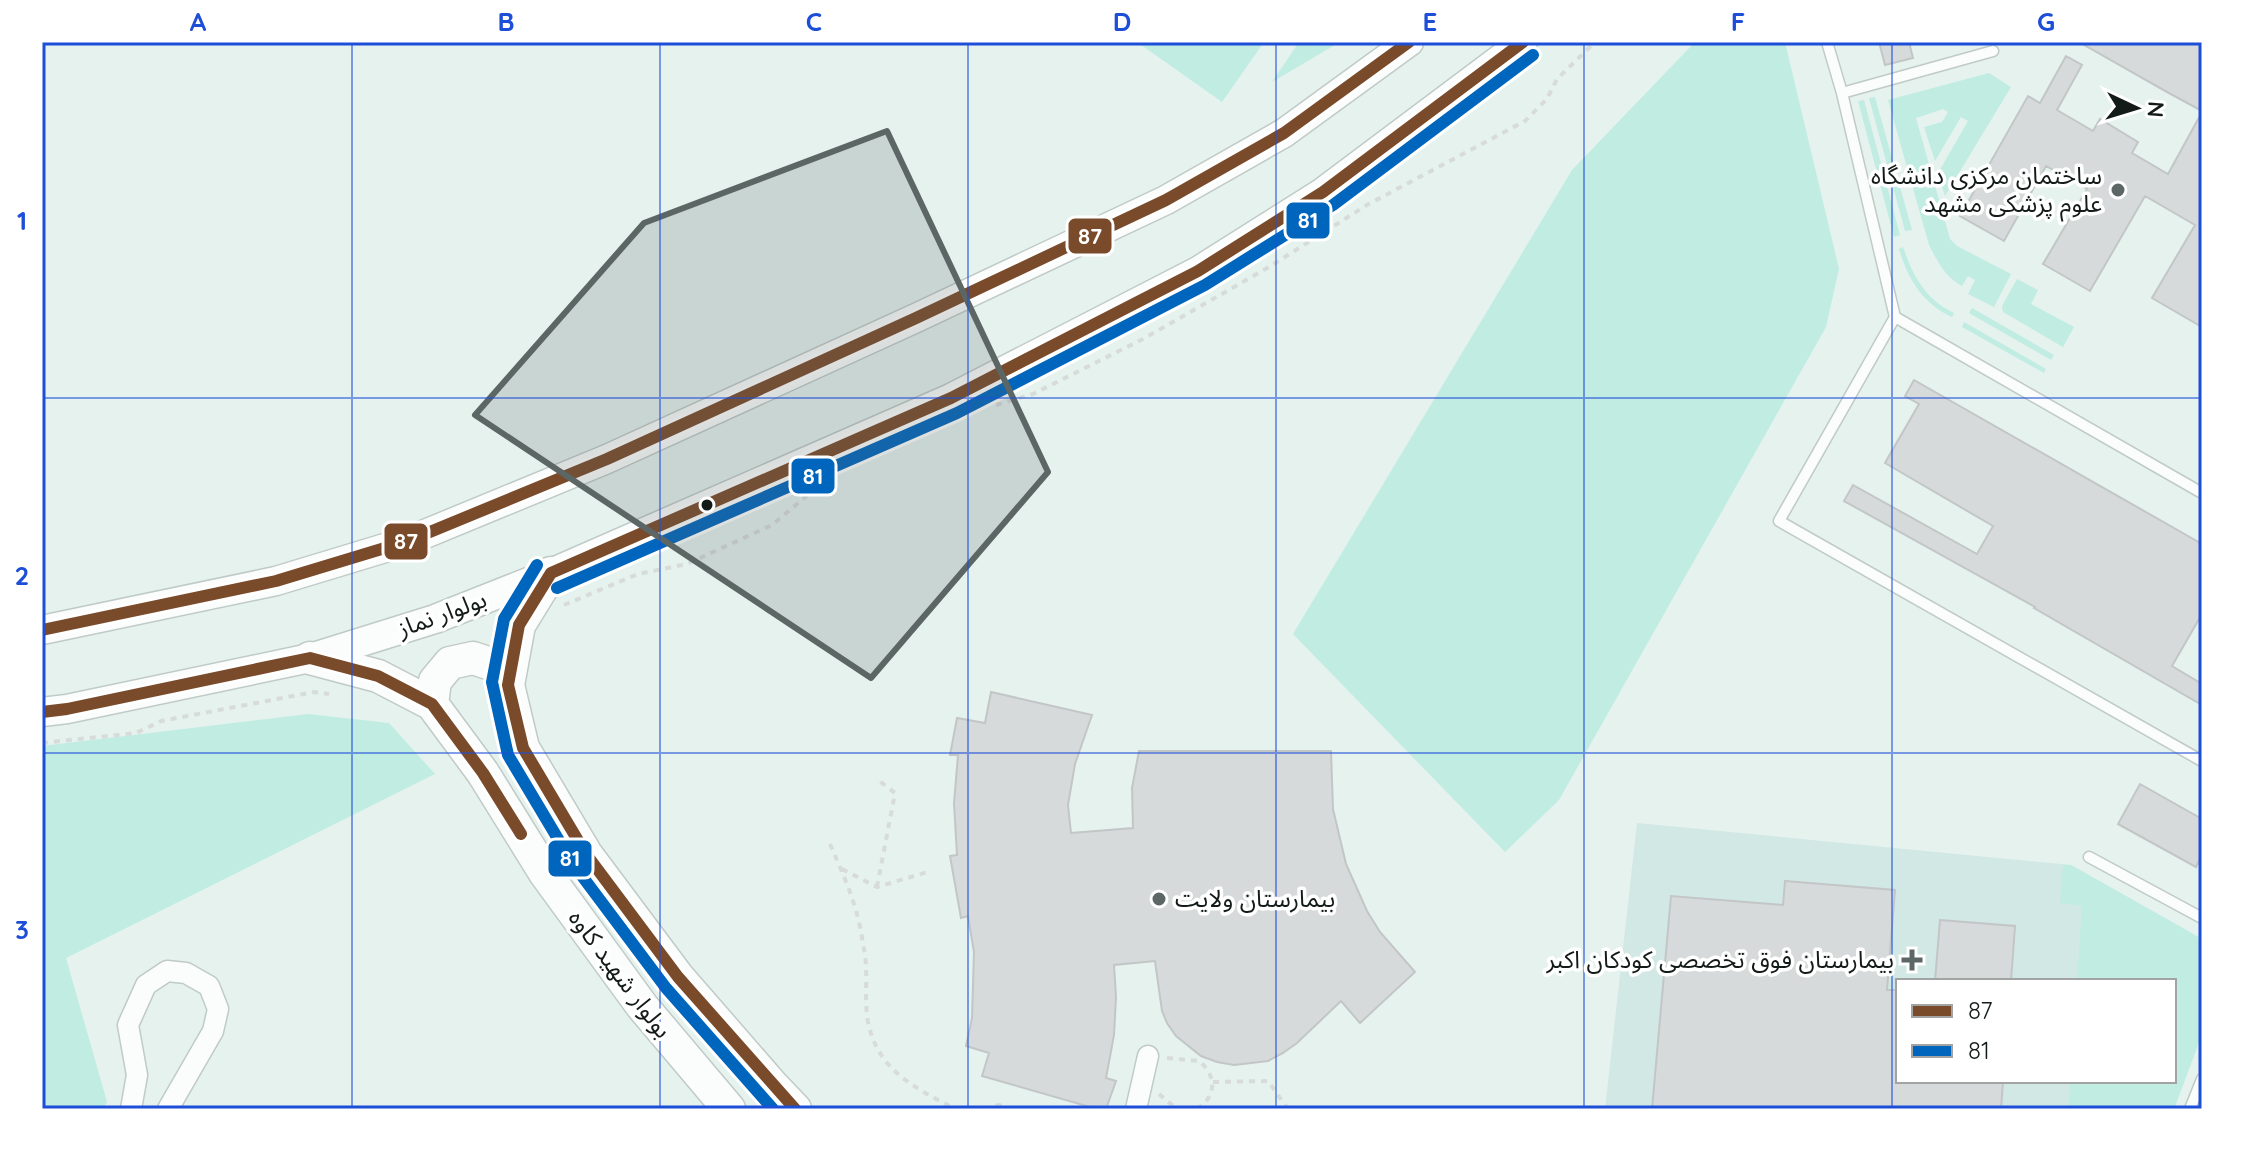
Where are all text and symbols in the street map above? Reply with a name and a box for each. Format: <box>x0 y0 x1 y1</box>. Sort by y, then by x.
text: A <box>190 5 207 38</box>
text: B <box>497 5 515 38</box>
text: C <box>806 5 822 38</box>
text: D <box>1113 5 1131 38</box>
text: E <box>1423 5 1437 38</box>
text: F <box>1731 5 1745 38</box>
text: G <box>2037 5 2055 38</box>
north arrow <box>2096 68 2176 148</box>
text: N <box>2141 100 2170 118</box>
place label: ساختمان مرکزی دانشگاه علوم پزشکی مشهد <box>1871 160 2102 222</box>
marker: ساختمان مرکزی دانشگاه علوم پزشکی مشهد <box>2109 181 2127 199</box>
line badge: 81 <box>1285 201 1331 240</box>
text: 1 <box>17 204 27 237</box>
text: 81 <box>1298 206 1318 234</box>
line badge: 87 <box>1067 217 1113 255</box>
text: 87 <box>1078 222 1102 250</box>
line badge: 81 <box>790 457 836 495</box>
text: 81 <box>803 462 823 490</box>
unlabelled marker <box>699 497 715 513</box>
line badge: 87 <box>383 522 429 561</box>
text: 87 <box>394 527 418 555</box>
text: 2 <box>15 559 29 592</box>
street label: بولوار نماز <box>392 583 490 643</box>
line badge: 81 <box>547 839 593 878</box>
text: 81 <box>560 844 580 872</box>
place label: بیمارستان ولایت <box>1175 883 1335 913</box>
marker: بیمارستان ولایت <box>1150 890 1168 908</box>
street label: بولوار شهید کاوه <box>563 903 679 1044</box>
text: 3 <box>15 913 29 946</box>
place label: بیمارستان فوق تخصصی کودکان اکبر <box>1546 944 1894 974</box>
marker: بیمارستان فوق تخصصی کودکان اکبر <box>1901 949 1923 971</box>
legend <box>1896 979 2176 1083</box>
text: 87 <box>1968 995 1993 1025</box>
text: 81 <box>1968 1035 1990 1065</box>

